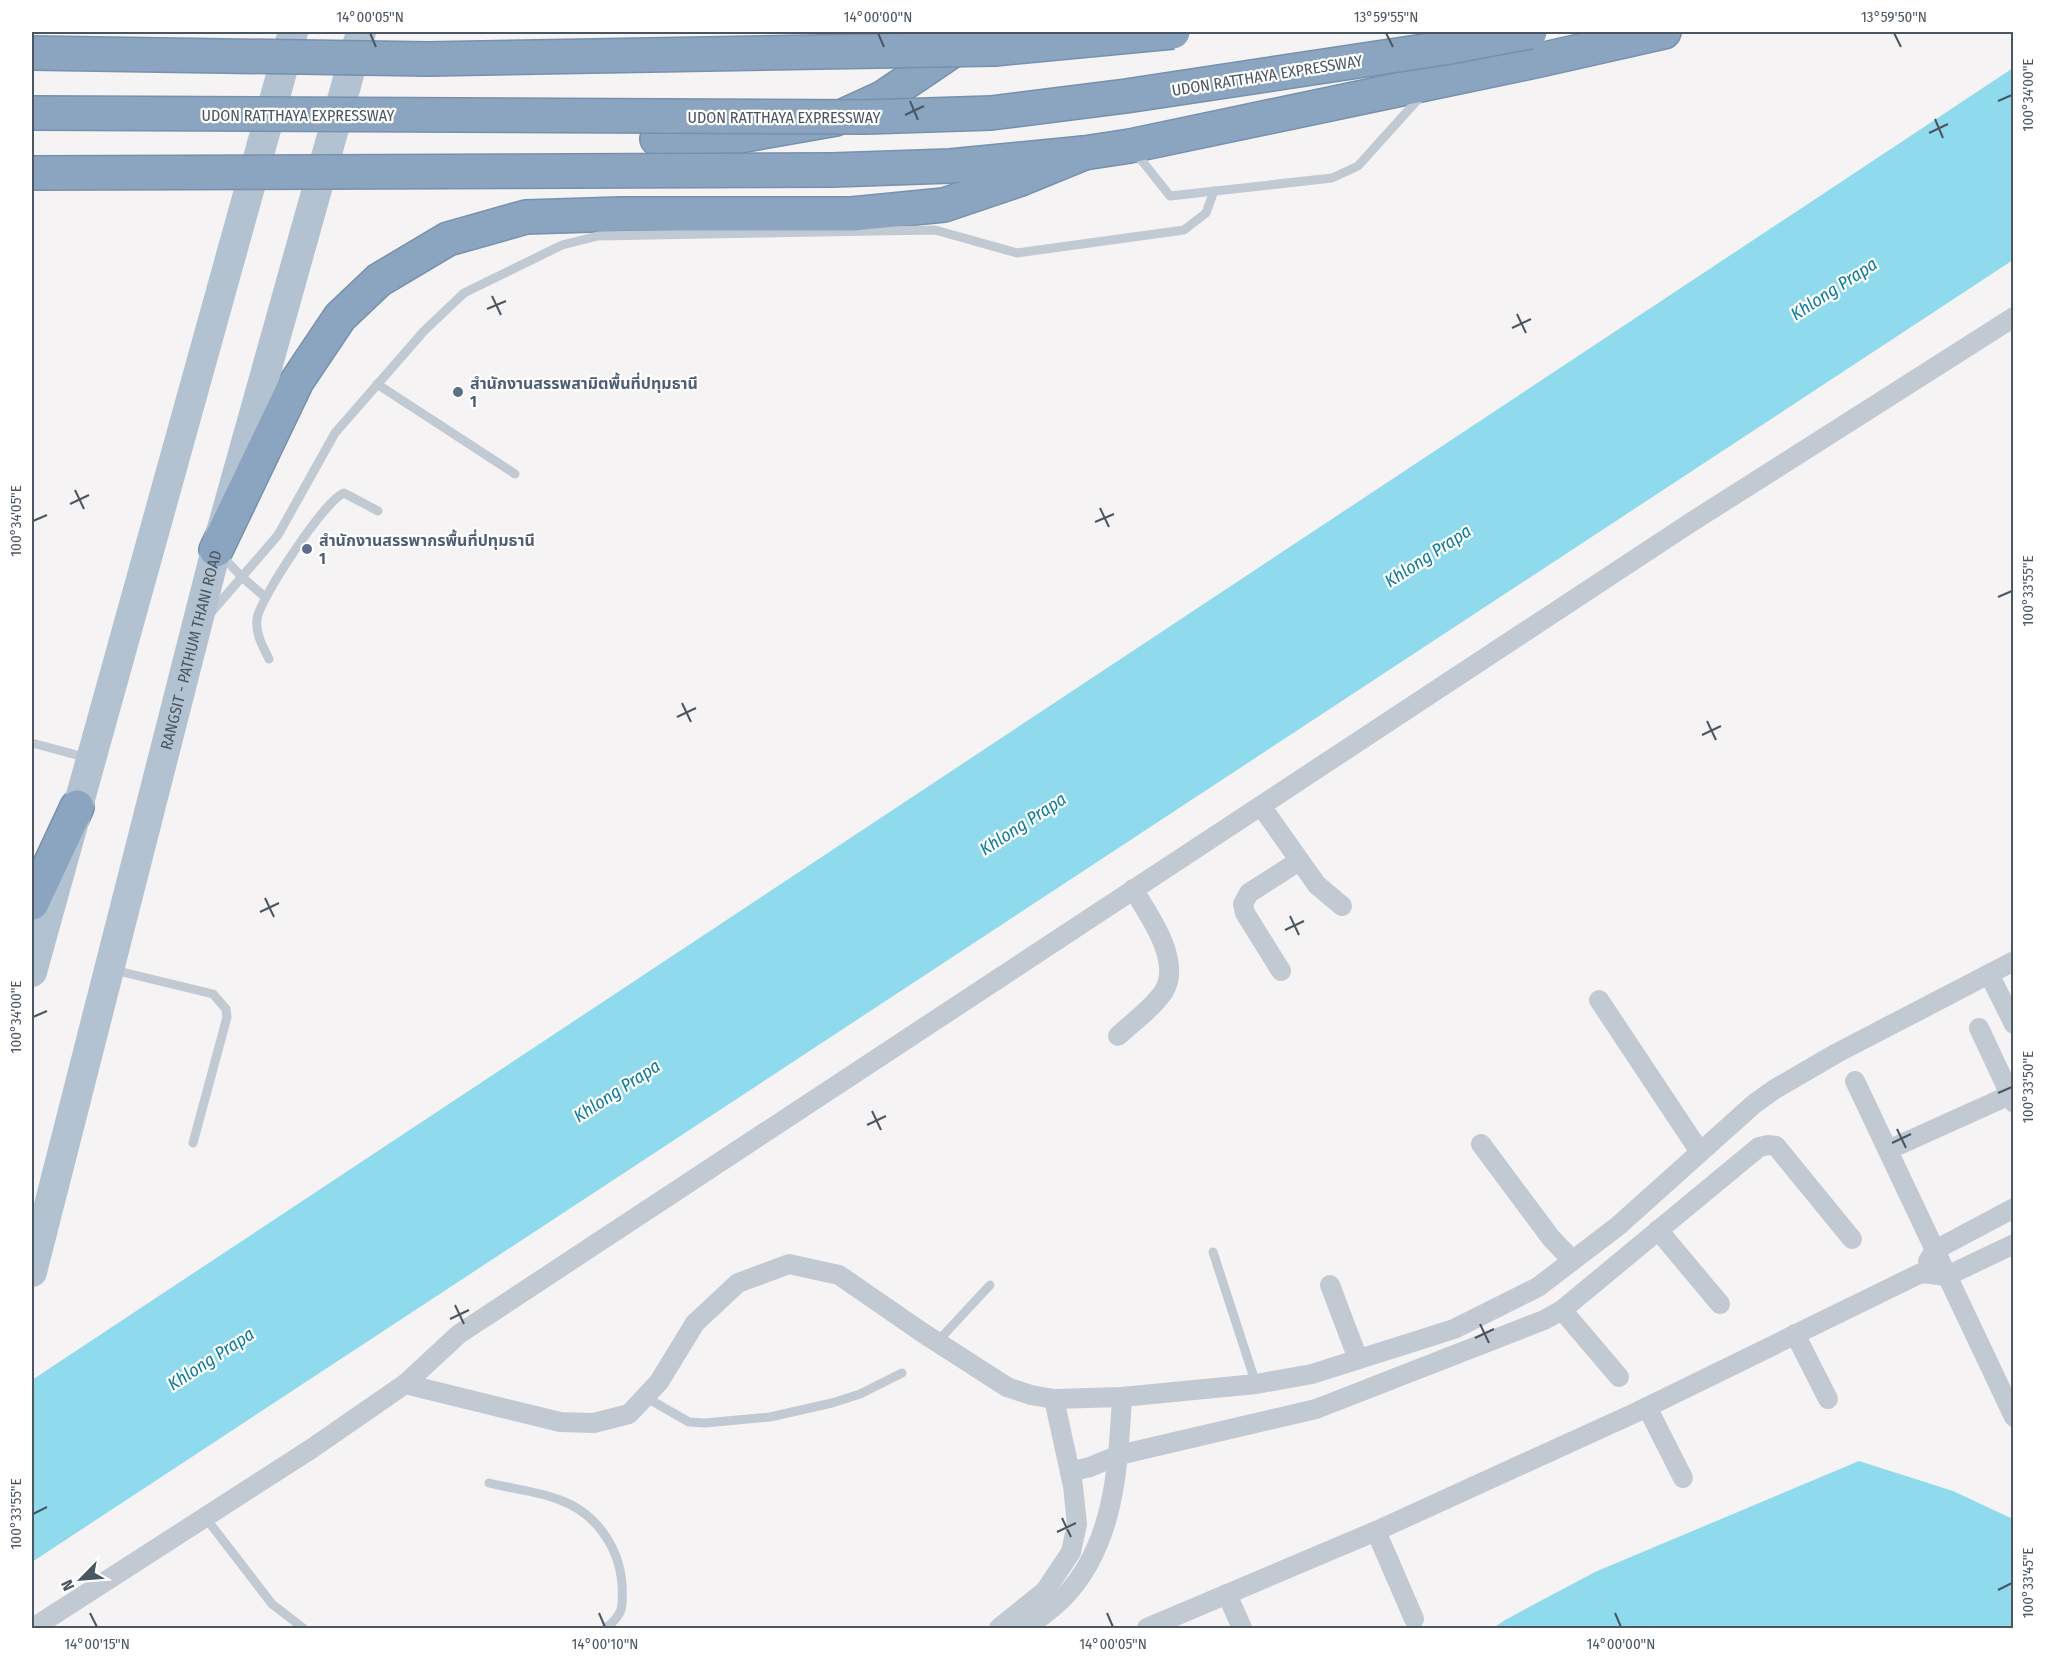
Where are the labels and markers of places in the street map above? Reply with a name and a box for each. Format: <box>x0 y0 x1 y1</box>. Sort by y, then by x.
place label: สำนักงานสรรพสามิตพื้นที่ปทุมธานี 1 <box>470 372 698 411</box>
marker: สำนักงานสรรพสามิตพื้นที่ปทุมธานี 1 <box>451 385 465 399</box>
place label: สำนักงานสรรพากรพื้นที่ปทุมธานี 1 <box>319 529 535 568</box>
marker: สำนักงานสรรพากรพื้นที่ปทุมธานี 1 <box>300 542 314 556</box>

